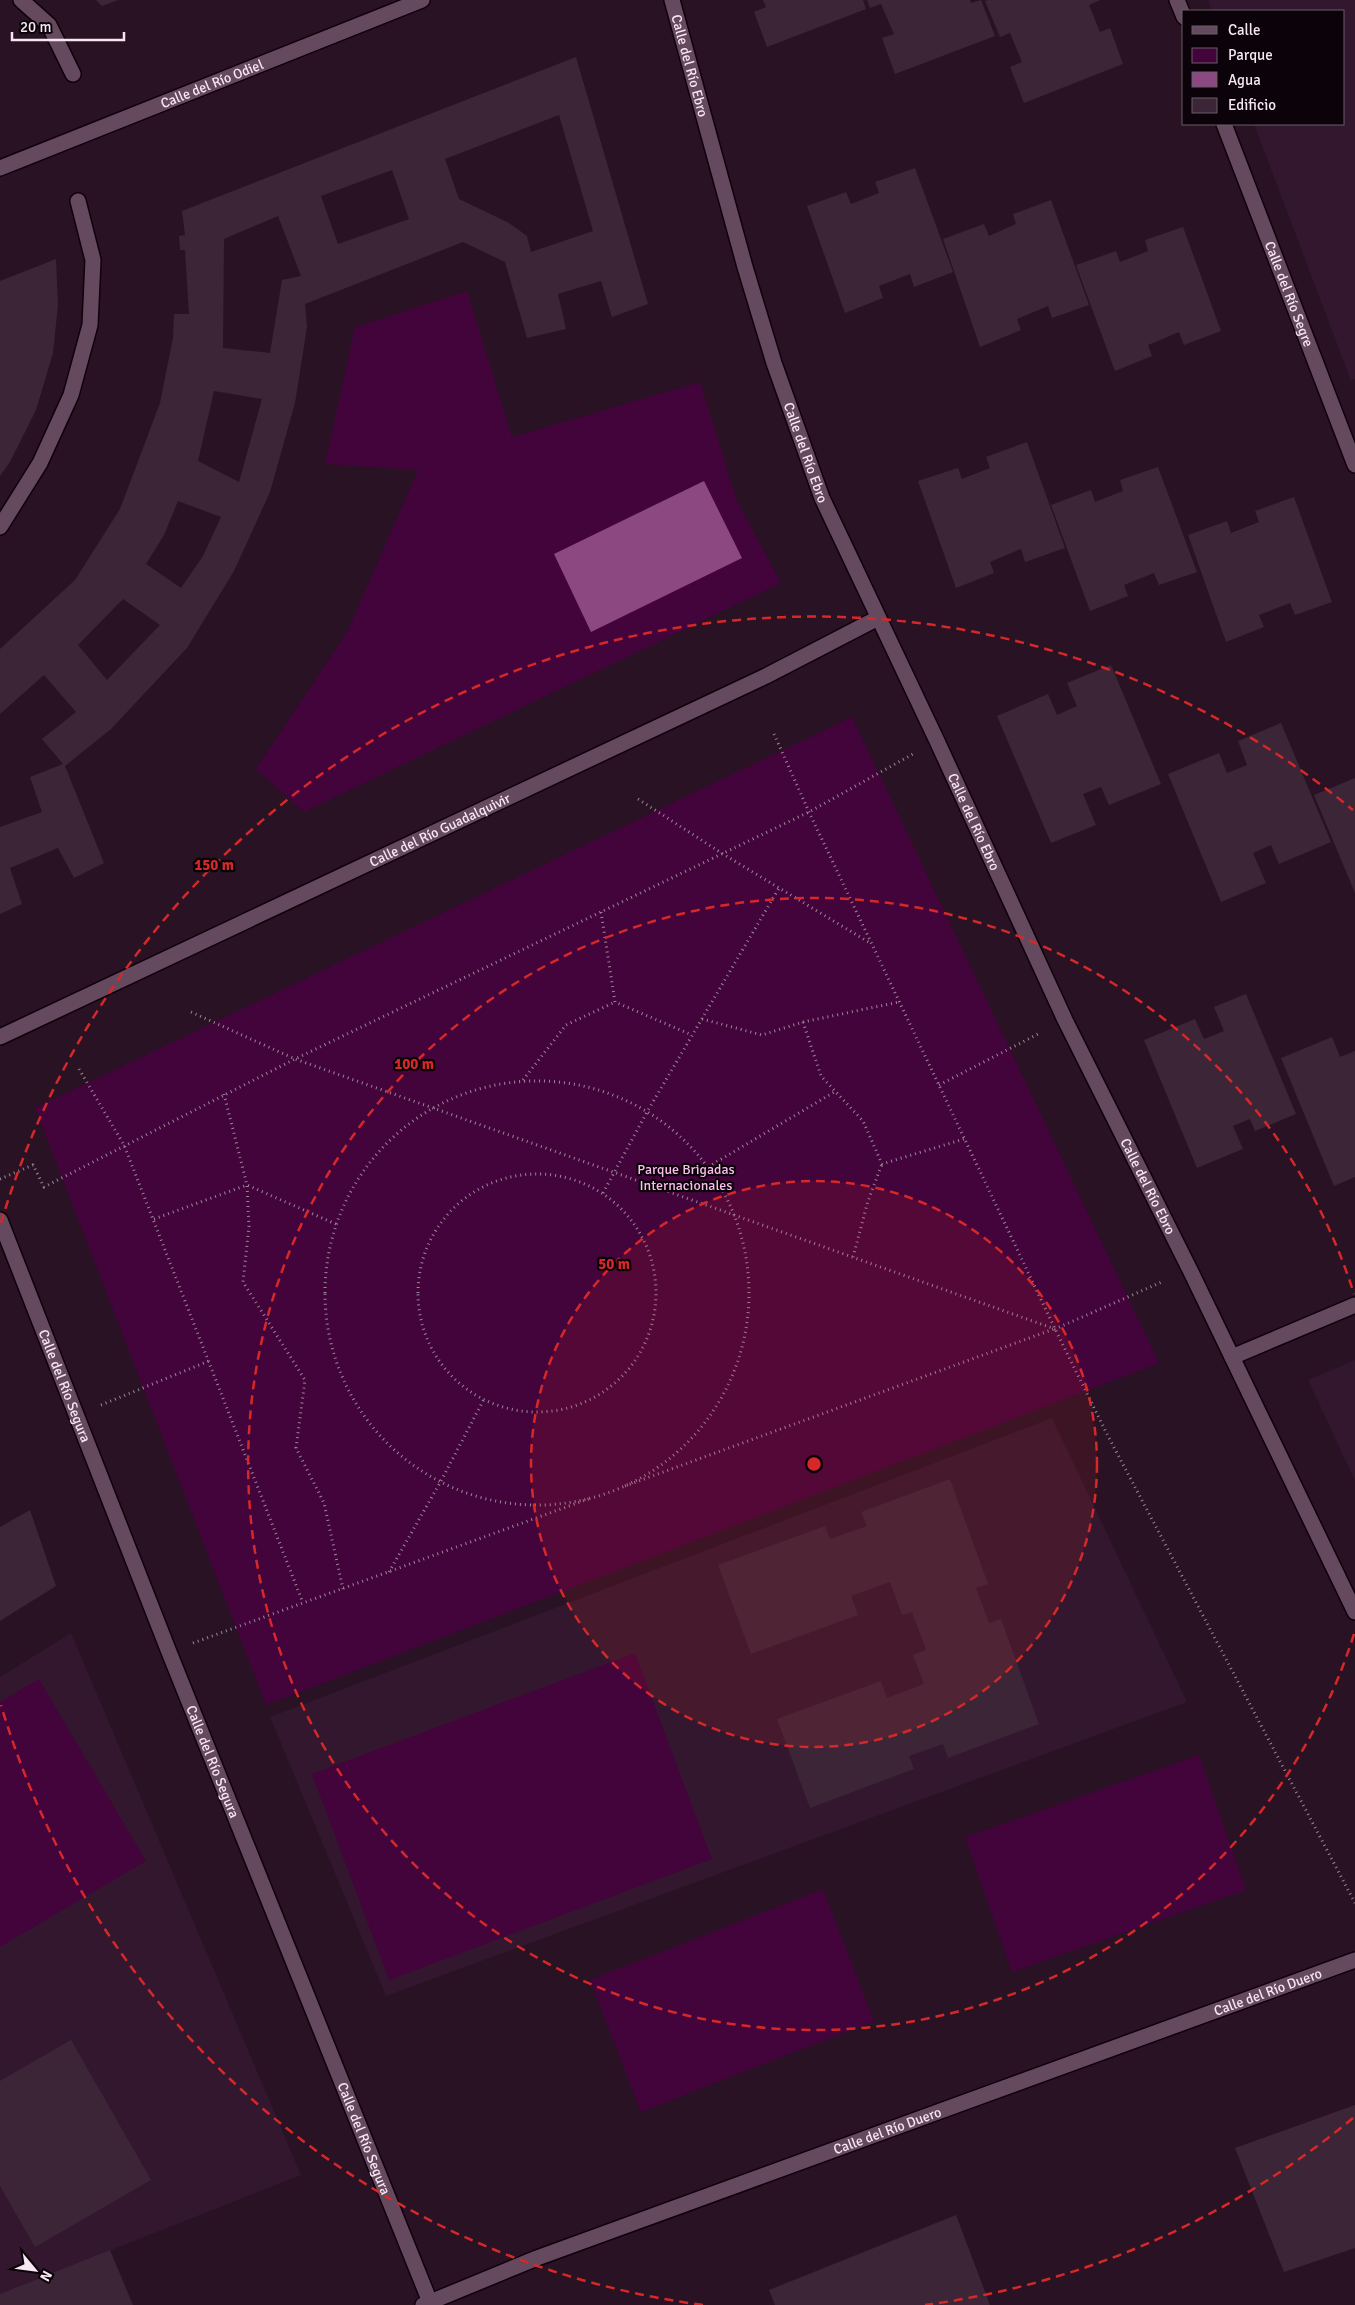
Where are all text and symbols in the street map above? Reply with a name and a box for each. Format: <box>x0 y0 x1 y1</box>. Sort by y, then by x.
scale bar <box>12 10 125 42</box>
legend <box>1182 10 1345 125</box>
street label: Calle del Río Ebro <box>667 13 712 119</box>
text: 20 m <box>20 18 51 36</box>
text: Calle <box>1228 21 1261 39</box>
text: Parque <box>1228 46 1273 64</box>
street label: Calle del Río Odiel <box>158 56 266 112</box>
text: Agua <box>1228 71 1261 89</box>
text: Edificio <box>1228 96 1276 114</box>
street label: Calle del Río Segre <box>1261 239 1317 349</box>
street label: Calle del Río Ebro <box>780 400 831 506</box>
street label: Calle del Río Ebro <box>944 771 1003 873</box>
street label: Calle del Río Guadalquivir <box>367 789 514 871</box>
text: 150 m <box>194 856 234 874</box>
text: 100 m <box>394 1055 434 1073</box>
street label: Calle del Río Ebro <box>1117 1136 1179 1237</box>
park label: Parque Brigadas Internacionales <box>637 1161 735 1194</box>
text: 50 m <box>598 1255 630 1273</box>
street label: Calle del Río Segura <box>35 1327 94 1445</box>
centre of rings <box>805 1455 823 1473</box>
street label: Calle del Río Segura <box>182 1703 243 1821</box>
street label: Calle del Río Duero <box>1212 1965 1324 2020</box>
street label: Calle del Río Segura <box>334 2080 394 2197</box>
street label: Calle del Río Duero <box>831 2103 944 2158</box>
north arrow <box>10 2245 60 2295</box>
text: N <box>36 2268 56 2284</box>

